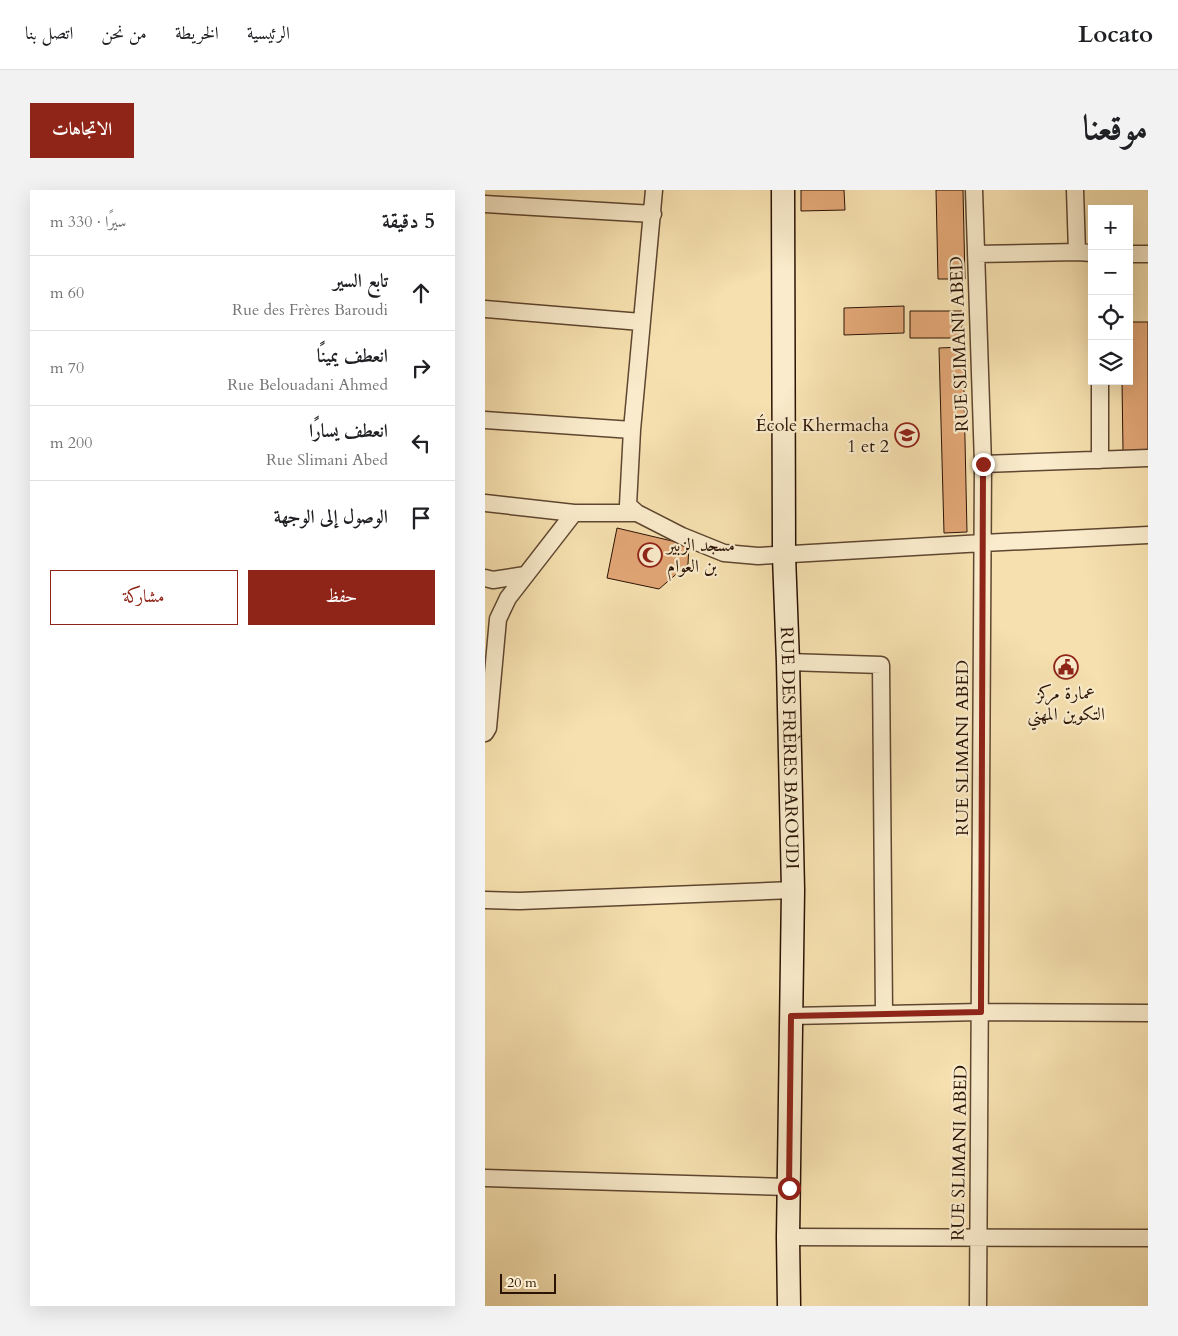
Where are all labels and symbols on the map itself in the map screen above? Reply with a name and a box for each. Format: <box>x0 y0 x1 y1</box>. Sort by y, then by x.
street label: RUE SLIMANI ABED <box>944 256 975 432</box>
place label: École Khermacha 1 et 2 <box>755 413 889 459</box>
school or university icon: École Khermacha 1 et 2 <box>894 422 920 448</box>
route end <box>972 453 995 476</box>
place label: مسجد الزبير بن العوام <box>665 533 735 582</box>
mosque icon: مسجد الزبير بن العوام <box>637 542 663 568</box>
street label: RUE DES FRÈRES BAROUDI <box>774 626 805 869</box>
public building icon: عمارة مركز التكوين المهني <box>1053 654 1079 680</box>
street label: RUE SLIMANI ABED <box>950 660 975 836</box>
place label: عمارة مركز التكوين المهني <box>1027 681 1105 731</box>
street label: RUE SLIMANI ABED <box>945 1065 974 1241</box>
route start <box>778 1177 801 1200</box>
scale bar <box>500 1271 556 1294</box>

